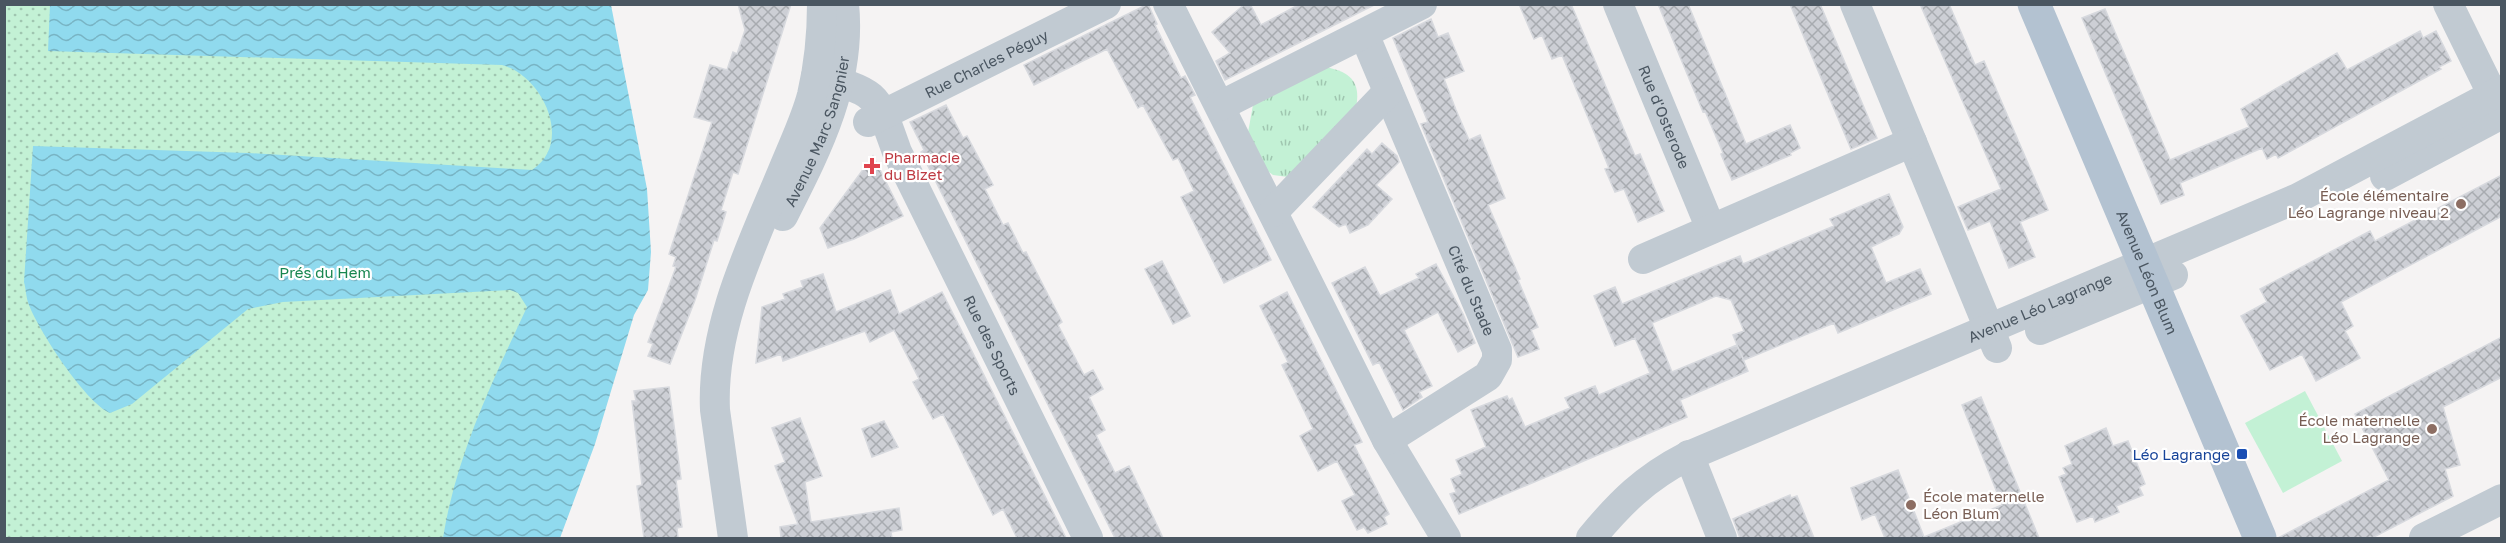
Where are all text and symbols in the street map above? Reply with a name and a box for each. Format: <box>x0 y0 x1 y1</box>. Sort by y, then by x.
street label: Rue Charles Péguy <box>922 25 1051 102</box>
street label: Avenue Marc Sangnier <box>780 54 852 209</box>
street label: Rue d'Osterode <box>1635 62 1694 171</box>
place label: Pharmacie du Bizet <box>884 148 960 183</box>
marker: Pharmacie du Bizet <box>865 159 879 173</box>
place label: École élémentaire Léo Lagrange niveau 2 <box>2288 186 2449 221</box>
marker: École élémentaire Léo Lagrange niveau 2 <box>2454 197 2468 211</box>
street label: Avenue Léon Blum <box>2113 207 2182 337</box>
street label: Cité du Stade <box>1445 242 1499 338</box>
park label: Prés du Hem <box>279 263 371 281</box>
street label: Avenue Léo Lagrange <box>1965 269 2115 346</box>
street label: Rue des Sports <box>960 292 1025 398</box>
place label: École maternelle Léo Lagrange <box>2298 411 2420 446</box>
marker: École maternelle Léo Lagrange <box>2425 422 2439 436</box>
place label: Léo Lagrange <box>2132 445 2230 463</box>
marker: Léo Lagrange <box>2235 447 2249 461</box>
place label: École maternelle Léon Blum <box>1923 487 2045 522</box>
marker: École maternelle Léon Blum <box>1904 498 1918 512</box>

